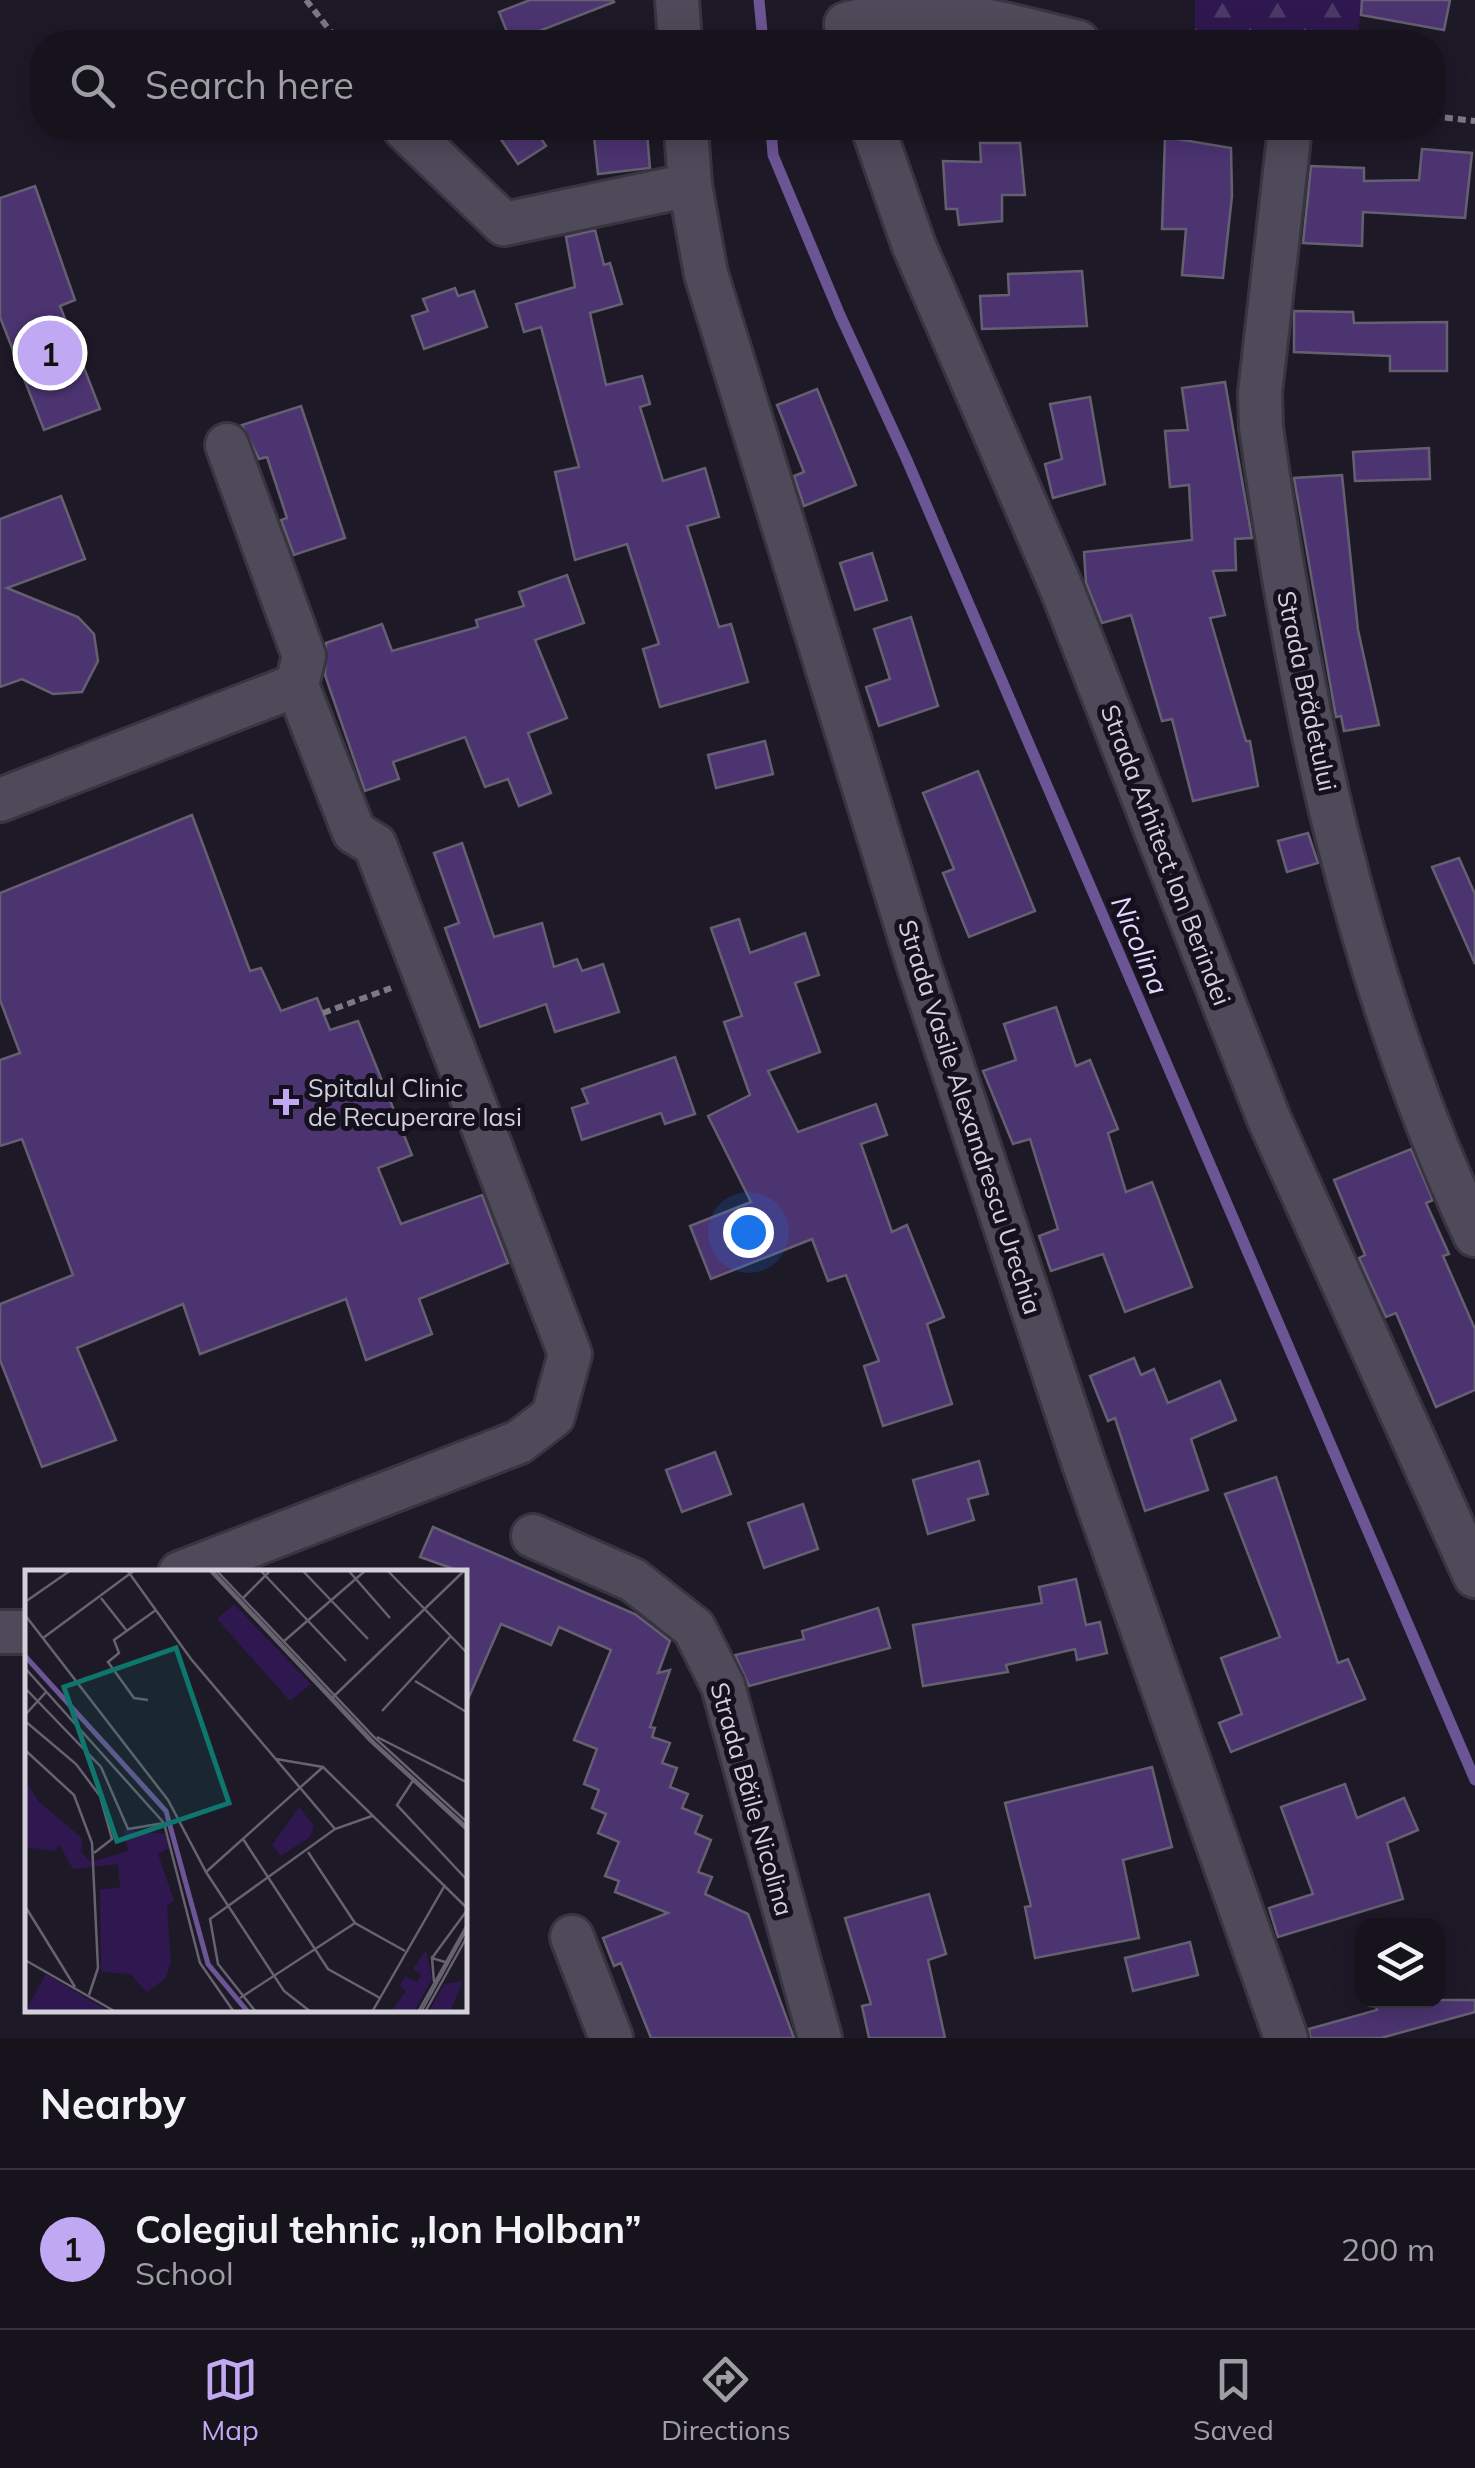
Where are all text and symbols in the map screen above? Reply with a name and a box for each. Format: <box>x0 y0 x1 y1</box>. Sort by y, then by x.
search box <box>30 30 1445 140</box>
icon: search <box>65 58 120 113</box>
text: Search here <box>145 61 354 109</box>
pin: 1 <box>18 316 82 390</box>
street label: Strada Brădetului <box>1271 588 1344 794</box>
street label: Strada Arhitect Ion Berindei <box>1095 700 1238 1009</box>
water label: Nicolina <box>1104 890 1177 999</box>
street label: Strada Vasile Alexandrescu Urechia <box>892 916 1049 1318</box>
place label: Spitalul Clinic de Recuperare Iasi <box>308 1072 522 1132</box>
marker: Spitalul Clinic de Recuperare Iasi <box>273 1089 299 1115</box>
your location <box>723 1207 774 1258</box>
inset map <box>25 1570 468 2013</box>
street label: Strada Băile Nicolina <box>704 1679 801 1919</box>
map controls <box>1355 1918 1445 2008</box>
button: layers <box>1355 1918 1445 2008</box>
text: Nearby <box>40 2077 186 2130</box>
text: Colegiul tehnic „Ion Holban” <box>135 2205 642 2253</box>
text: 1 <box>63 2229 82 2269</box>
text: 200 m <box>1341 2229 1435 2269</box>
text: School <box>135 2253 234 2293</box>
tab: Map <box>201 2352 259 2447</box>
tab: Directions <box>661 2352 791 2447</box>
tab: Saved <box>1193 2352 1274 2447</box>

